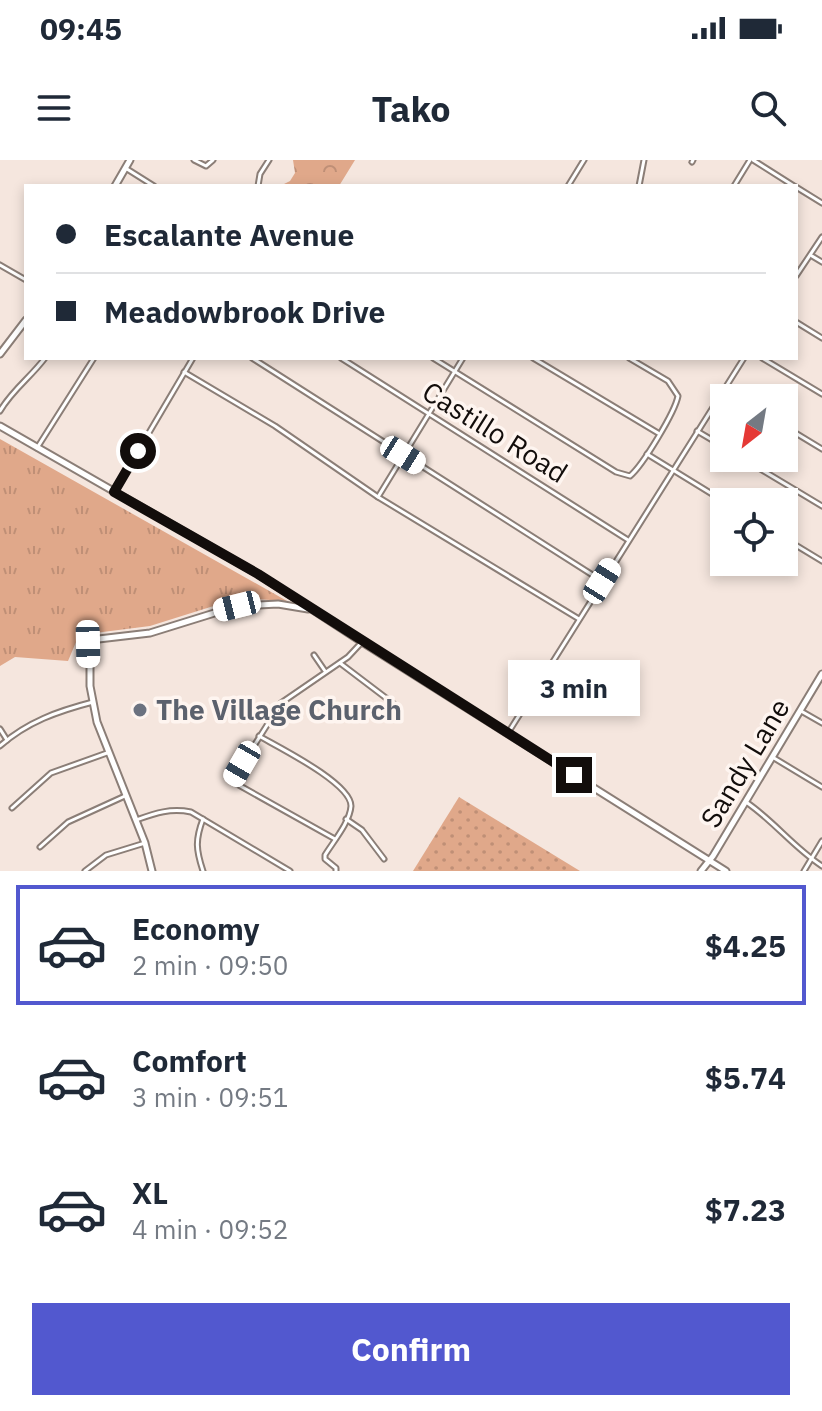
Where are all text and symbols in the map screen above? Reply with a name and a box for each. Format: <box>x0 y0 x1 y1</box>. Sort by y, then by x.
text: 09:45 <box>40 9 122 48</box>
text: Tako <box>371 85 451 132</box>
icon: menu <box>32 86 76 130</box>
icon: search <box>746 86 790 130</box>
text: Escalante Avenue <box>104 215 354 254</box>
text: Meadowbrook Drive <box>104 292 385 331</box>
street label: Castillo Road <box>416 372 575 491</box>
north arrow <box>710 384 798 472</box>
map controls <box>710 384 798 576</box>
car <box>376 432 430 478</box>
route start <box>120 433 156 469</box>
button: locate <box>710 488 798 576</box>
car <box>579 554 625 608</box>
car <box>211 589 263 623</box>
car <box>76 620 100 668</box>
callout: 3 min <box>508 659 640 715</box>
text: 3 min <box>540 671 608 705</box>
place label: The Village Church <box>156 691 402 728</box>
street label: Sandy Lane <box>692 691 798 834</box>
marker: The Village Church <box>131 701 149 719</box>
car <box>220 737 264 791</box>
route end <box>556 757 592 793</box>
icon: car <box>36 909 108 981</box>
text: Economy <box>132 909 260 948</box>
text: $4.25 <box>705 926 786 965</box>
text: 2 min · 09:50 <box>132 948 288 982</box>
icon: car <box>36 1041 108 1113</box>
text: Comfort <box>132 1041 247 1080</box>
text: $5.74 <box>705 1058 786 1097</box>
text: 3 min · 09:51 <box>132 1080 288 1114</box>
icon: car <box>36 1173 108 1245</box>
text: XL <box>132 1173 168 1212</box>
text: $7.23 <box>705 1190 786 1229</box>
text: 4 min · 09:52 <box>132 1212 288 1246</box>
button: Confirm <box>32 1303 790 1395</box>

